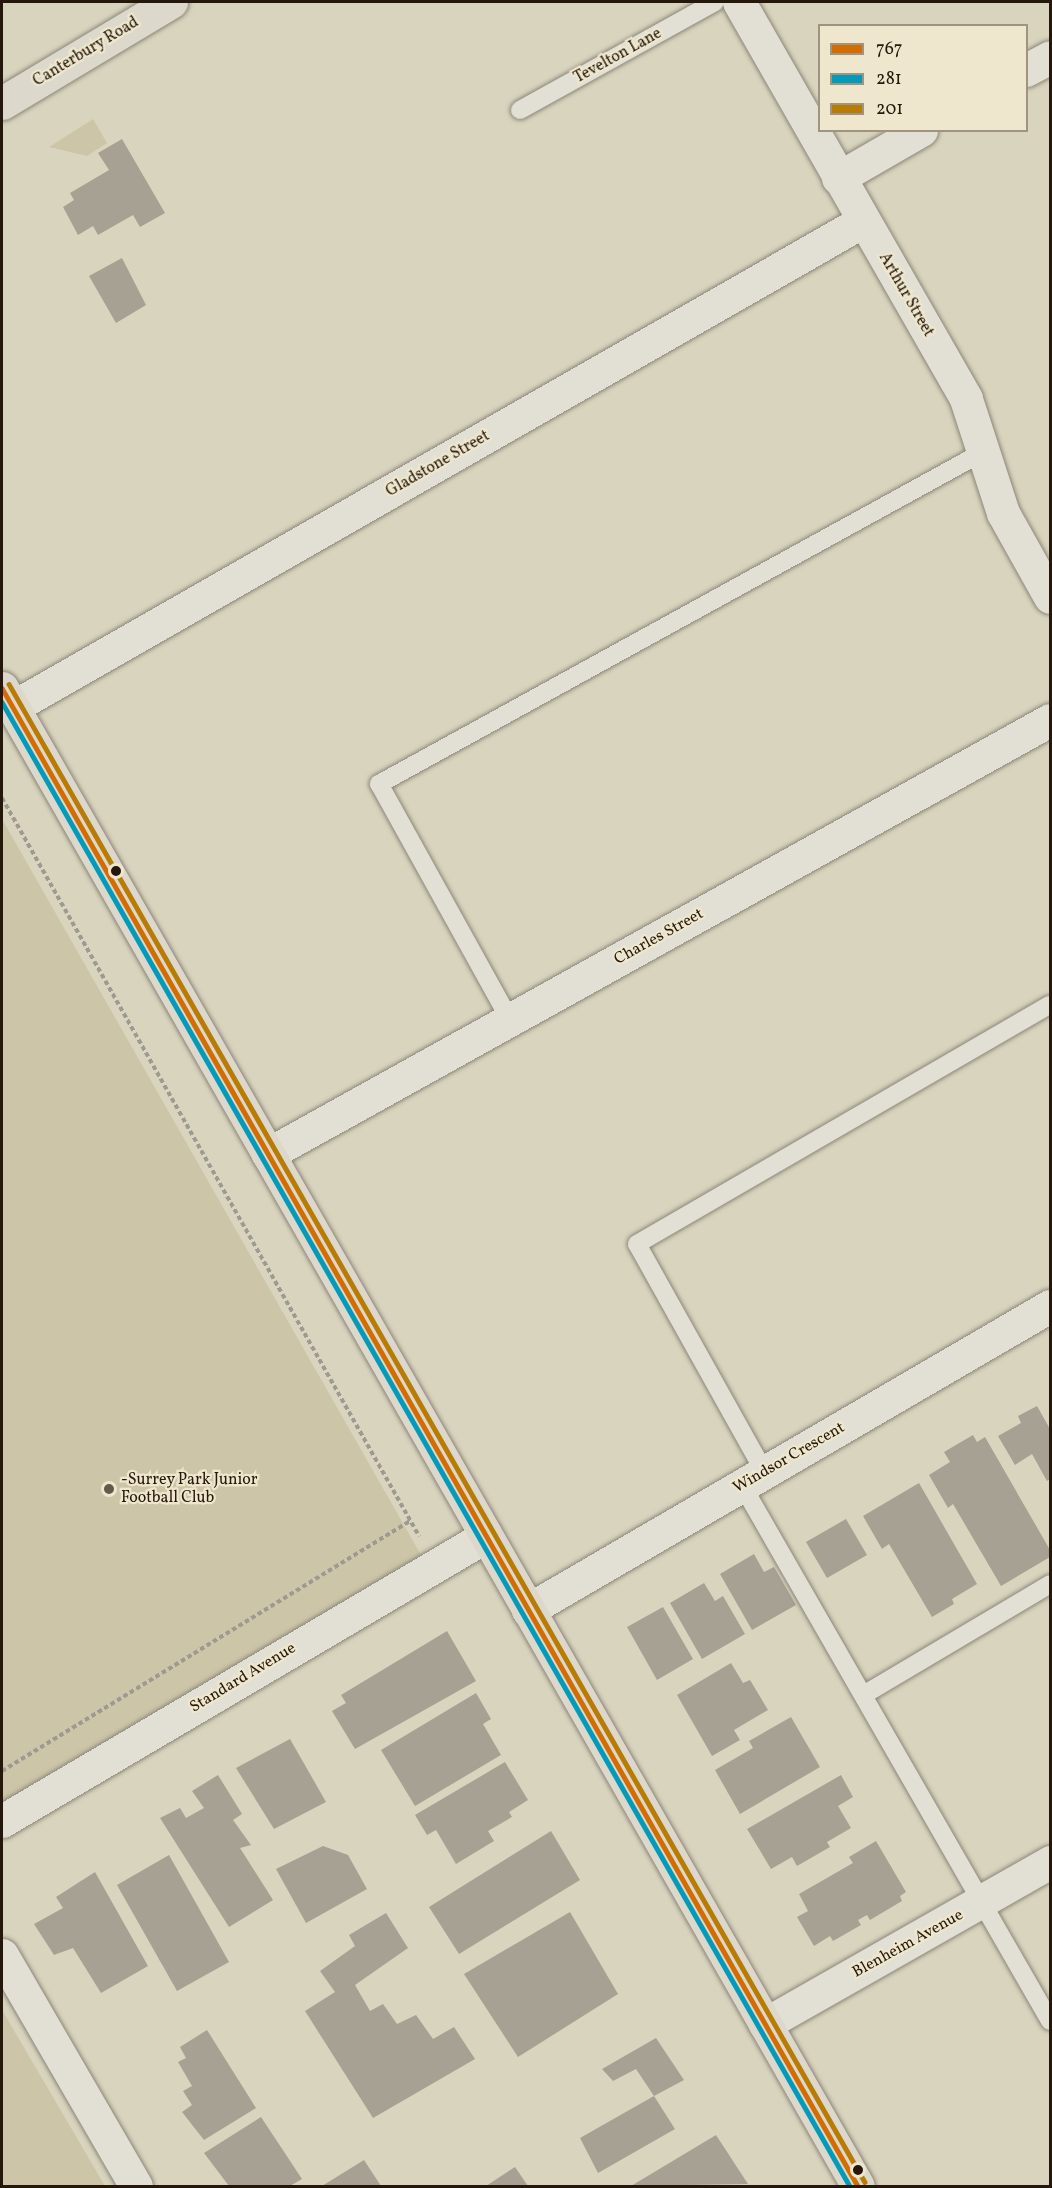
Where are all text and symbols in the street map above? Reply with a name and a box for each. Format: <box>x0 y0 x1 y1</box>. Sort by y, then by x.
street label: Canterbury Road <box>30 13 142 91</box>
street label: Tevelton Lane <box>571 24 665 88</box>
legend <box>818 24 1028 132</box>
text: 767 <box>876 37 903 62</box>
text: 281 <box>876 67 902 92</box>
text: 201 <box>876 97 903 122</box>
street label: Arthur Street <box>874 250 938 340</box>
street label: Gladstone Street <box>383 427 493 501</box>
unlabelled marker <box>110 865 122 877</box>
street label: Charles Street <box>611 905 707 969</box>
street label: Windsor Crescent <box>730 1418 848 1498</box>
place label: -Surrey Park Junior Football Club <box>121 1470 258 1508</box>
marker: -Surrey Park Junior Football Club <box>102 1482 116 1496</box>
street label: Standard Avenue <box>187 1639 299 1717</box>
street label: Blenheim Avenue <box>849 1906 967 1982</box>
unlabelled marker <box>852 2164 864 2176</box>

